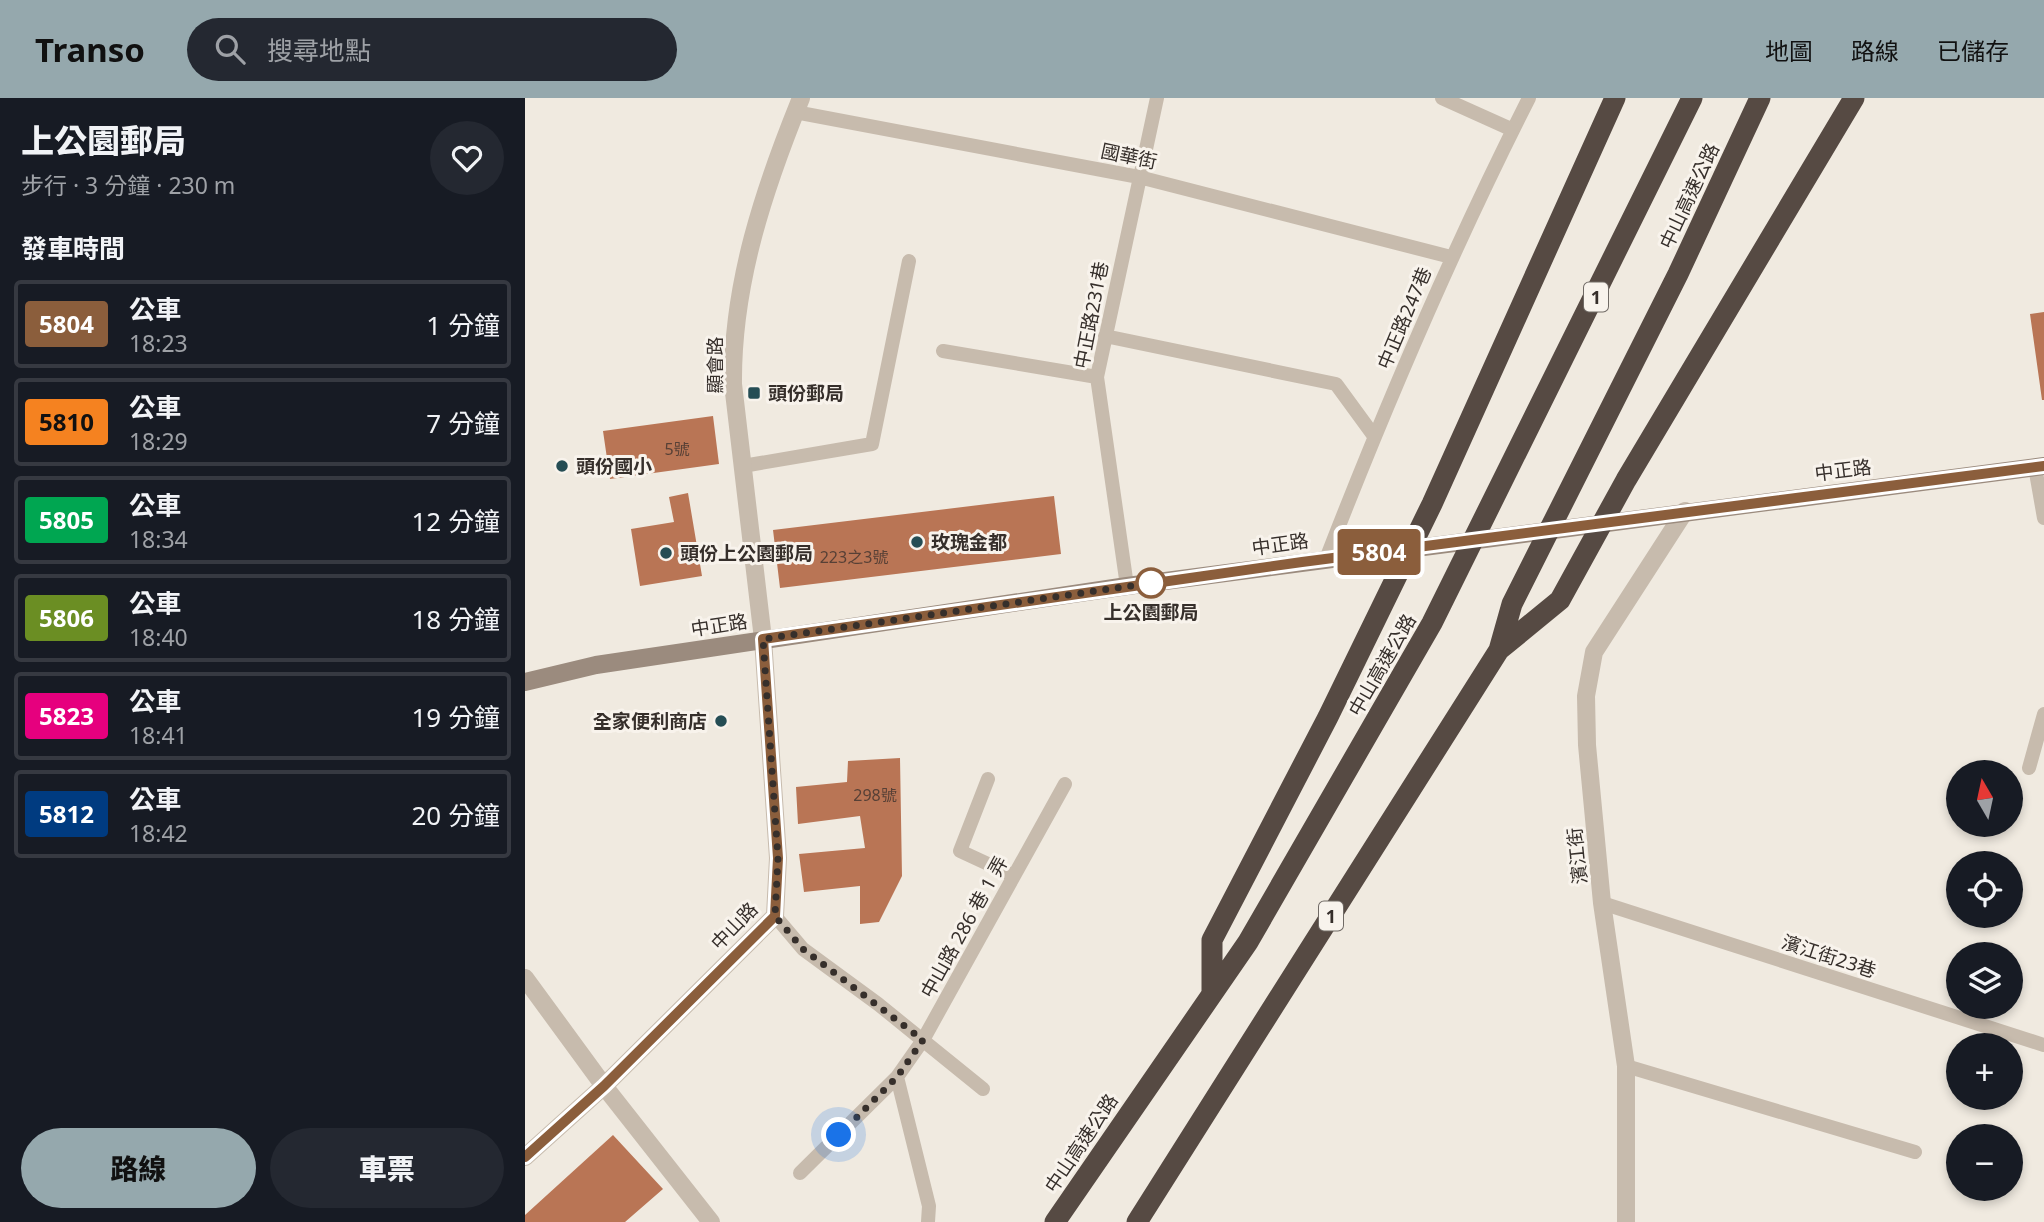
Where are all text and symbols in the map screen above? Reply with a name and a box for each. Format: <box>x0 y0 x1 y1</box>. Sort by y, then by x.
search box <box>187 18 677 81</box>
text: Transo <box>35 27 145 72</box>
icon: search <box>211 30 249 68</box>
text: 搜尋地點 <box>267 32 371 68</box>
text: 地圖 <box>1765 34 1813 67</box>
text: 路線 <box>1851 34 1899 67</box>
text: 已儲存 <box>1937 34 2009 67</box>
text: 上公園郵局 <box>21 118 186 163</box>
button: heart <box>430 121 504 195</box>
street label: 國華街 <box>1098 137 1160 175</box>
street label: 中山高速公路 <box>1653 139 1725 253</box>
text: 步行 · 3 分鐘 · 230 m <box>21 169 235 201</box>
text: 發車時間 <box>21 230 125 266</box>
street label: 中正路231巷 <box>1068 259 1114 371</box>
street label: 中正路247巷 <box>1371 263 1437 373</box>
road number: 1 <box>1584 282 1608 312</box>
text: 公車 <box>129 291 181 327</box>
text: 5804 <box>39 307 94 340</box>
text: 1 分鐘 <box>426 307 500 343</box>
text: 18:23 <box>129 327 188 359</box>
street label: 顯會路 <box>702 336 728 394</box>
place label: 頭份郵局 <box>768 380 844 406</box>
marker: 頭份郵局 <box>746 385 762 401</box>
text: 公車 <box>129 389 181 425</box>
text: 5810 <box>39 405 94 438</box>
text: 7 分鐘 <box>426 405 500 441</box>
text: 18:29 <box>129 425 188 457</box>
house number: 5號 <box>664 438 690 460</box>
place label: 頭份國小 <box>576 453 652 479</box>
street label: 中正路 <box>1813 454 1873 486</box>
marker: 頭份國小 <box>554 458 570 474</box>
text: 公車 <box>129 487 181 523</box>
text: 5805 <box>39 503 94 536</box>
text: 12 分鐘 <box>411 503 500 539</box>
text: 18:34 <box>129 523 188 555</box>
street label: 中正路 <box>1250 527 1310 561</box>
place label: 玫瑰金都 <box>931 529 1007 555</box>
line badge: 5804 <box>1330 529 1428 575</box>
marker: 玫瑰金都 <box>909 534 925 550</box>
text: 5804 <box>1352 535 1406 568</box>
place label: 頭份上公園郵局 <box>680 540 813 566</box>
marker: 頭份上公園郵局 <box>658 545 674 561</box>
house number: 223之3號 <box>820 546 888 568</box>
marker: 上公園郵局 <box>1136 568 1166 598</box>
text: 公車 <box>129 585 181 621</box>
place label: 上公園郵局 <box>1103 599 1199 625</box>
text: 5806 <box>39 601 94 634</box>
text: 18 分鐘 <box>411 601 500 637</box>
street label: 中正路 <box>689 608 749 642</box>
street label: 中山高速公路 <box>1342 609 1422 721</box>
text: 18:40 <box>129 621 188 653</box>
text: 公車 <box>129 683 181 719</box>
text: 5823 <box>39 699 94 732</box>
text: 19 分鐘 <box>411 699 500 735</box>
place label: 全家便利商店 <box>593 708 707 734</box>
marker: 全家便利商店 <box>713 713 729 729</box>
text: 18:41 <box>129 719 188 751</box>
north arrow <box>1946 760 2023 836</box>
map controls <box>1946 760 2023 1201</box>
text: 公車 <box>129 781 181 817</box>
house number: 298號 <box>853 784 897 806</box>
text: 5812 <box>39 797 94 830</box>
text: 20 分鐘 <box>411 797 500 833</box>
text: 18:42 <box>129 817 188 849</box>
street label: 濱江街 <box>1561 826 1593 886</box>
button: locate <box>1946 851 2023 928</box>
street label: 中山路 286 巷 1 弄 <box>914 852 1014 1002</box>
street label: 中山路 <box>705 896 763 956</box>
road number: 1 <box>1319 902 1343 930</box>
street label: 濱江街23巷 <box>1778 929 1880 983</box>
button: layers <box>1946 942 2023 1019</box>
button: + <box>1946 1033 2023 1110</box>
street label: 中山高速公路 <box>1038 1088 1124 1198</box>
your location <box>821 1117 856 1152</box>
button: − <box>1946 1124 2023 1201</box>
button: 路線 <box>21 1128 256 1208</box>
button: 車票 <box>270 1128 504 1208</box>

